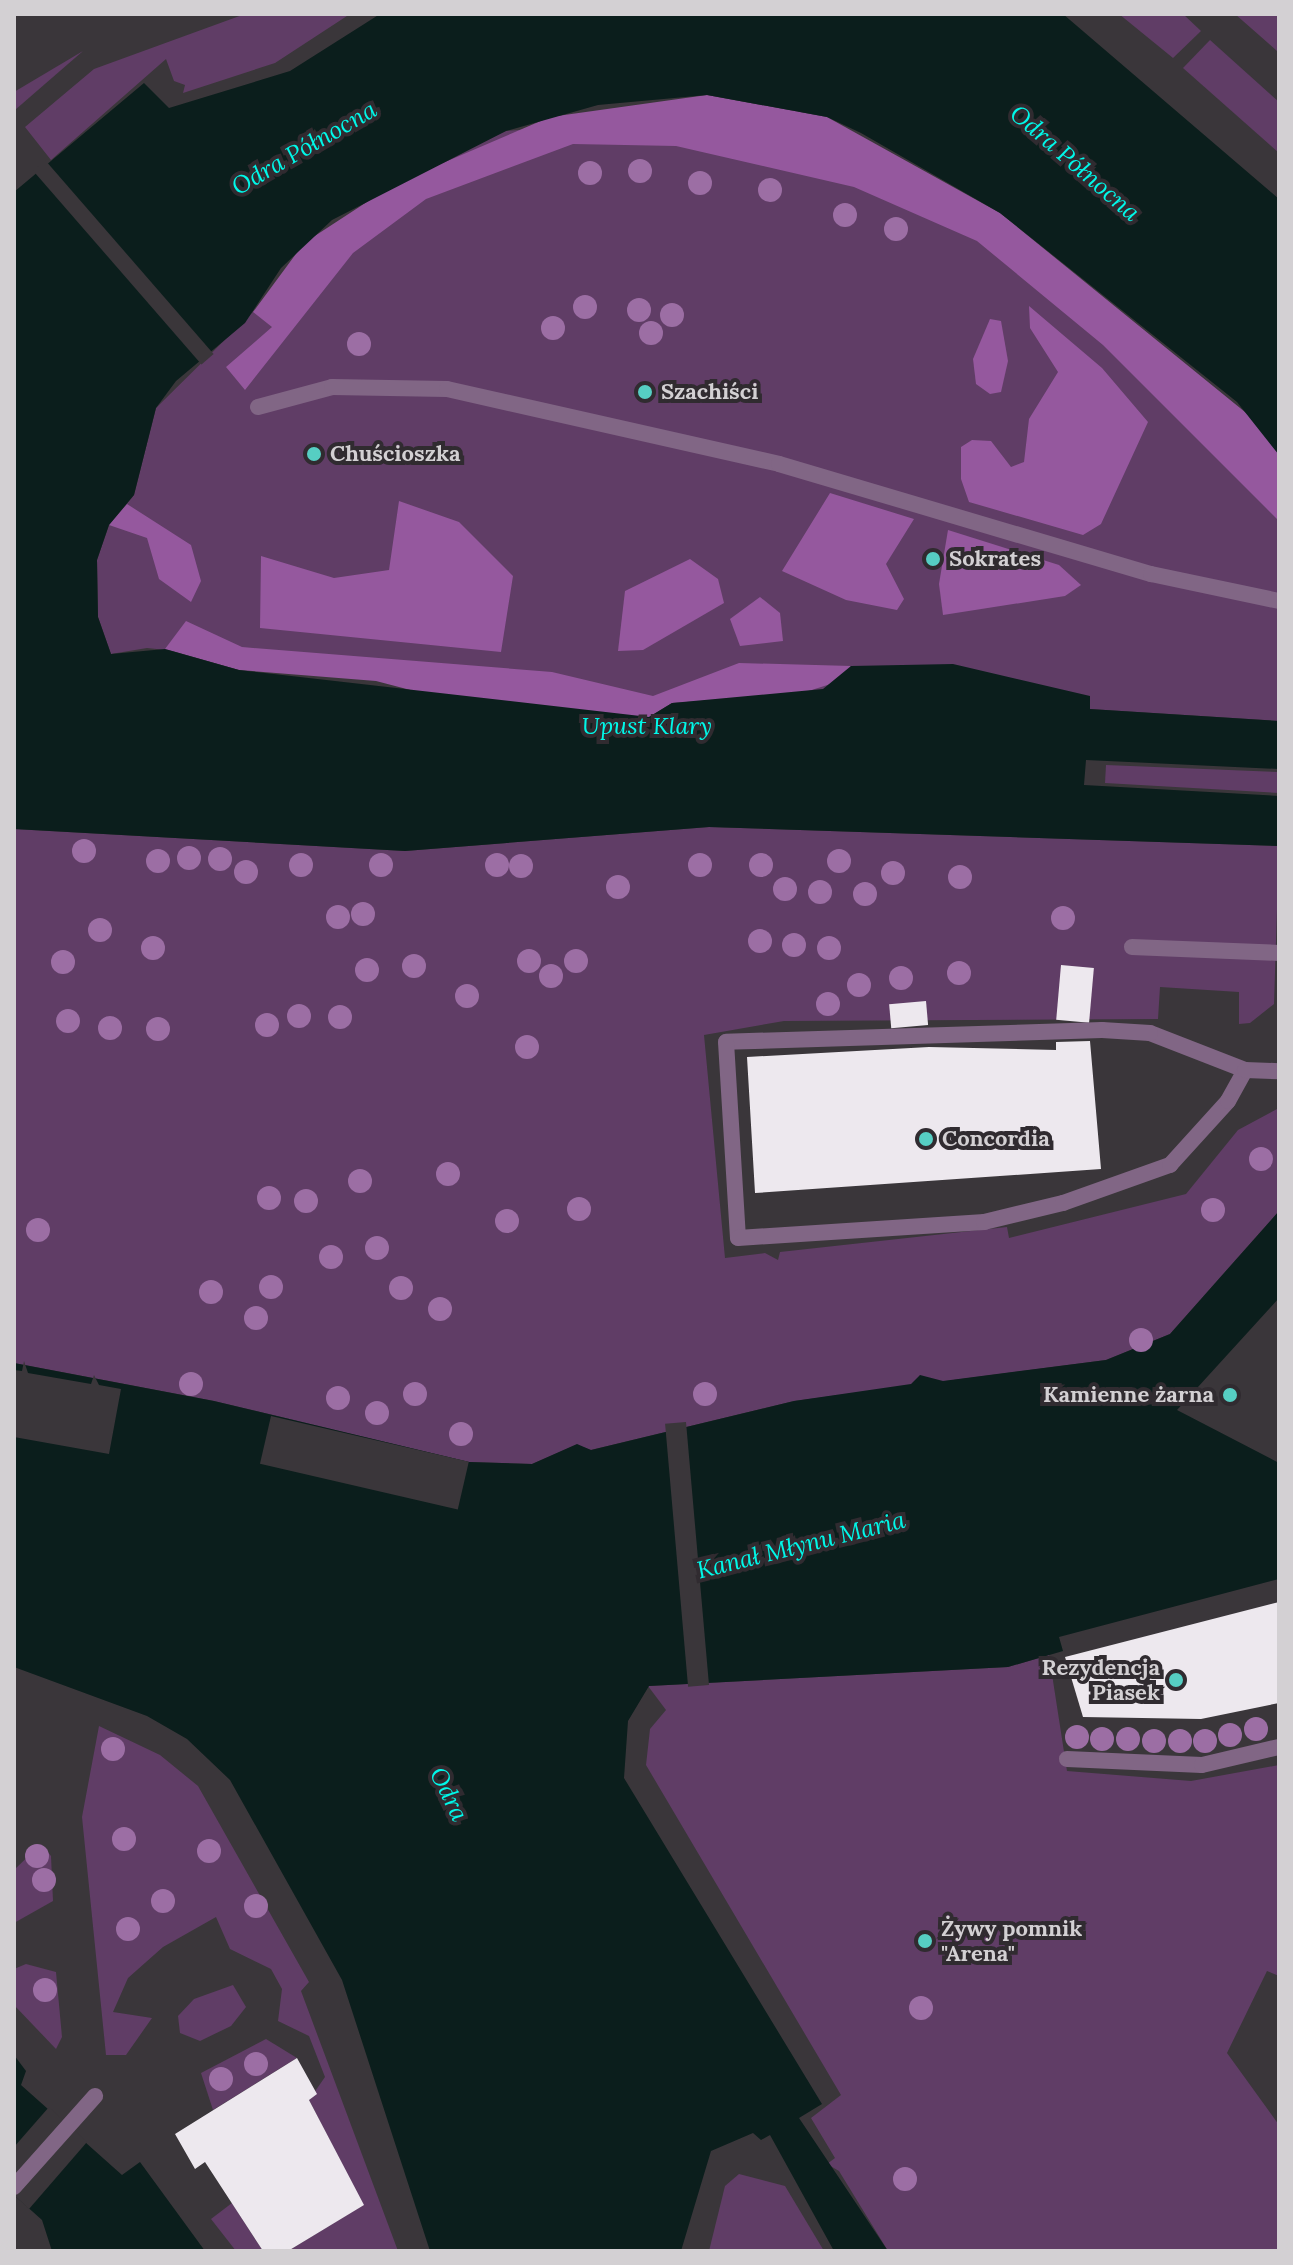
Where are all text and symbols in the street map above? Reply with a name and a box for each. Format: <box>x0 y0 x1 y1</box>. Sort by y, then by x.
water label: Odra Północna <box>227 95 381 201</box>
water label: Odra Północna <box>1004 99 1146 227</box>
place label: Szachiści <box>661 379 758 405</box>
marker: Szachiści <box>636 383 654 401</box>
place label: Chuścioszka <box>330 441 460 467</box>
marker: Chuścioszka <box>305 445 323 463</box>
place label: Sokrates <box>949 546 1041 572</box>
marker: Sokrates <box>924 550 942 568</box>
water label: Upust Klary <box>582 712 712 740</box>
place label: Concordia <box>942 1126 1050 1152</box>
marker: Concordia <box>917 1130 935 1148</box>
place label: Kamienne żarna <box>1043 1382 1214 1408</box>
marker: Kamienne żarna <box>1221 1386 1239 1404</box>
water label: Kanał Młynu Maria <box>694 1505 908 1585</box>
place label: Rezydencja Piasek <box>1042 1654 1160 1706</box>
marker: Rezydencja Piasek <box>1167 1671 1185 1689</box>
water label: Odra <box>424 1763 474 1825</box>
place label: Żywy pomnik "Arena" <box>941 1915 1082 1966</box>
marker: Żywy pomnik "Arena" <box>916 1932 934 1950</box>

